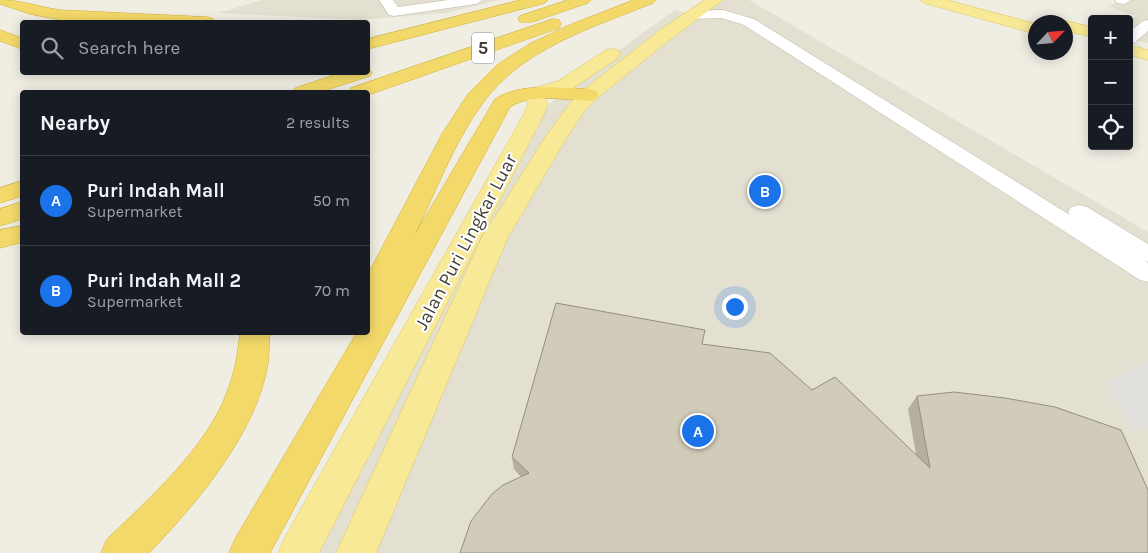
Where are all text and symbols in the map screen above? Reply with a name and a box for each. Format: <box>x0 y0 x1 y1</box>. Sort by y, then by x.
north arrow <box>1028 15 1073 60</box>
map controls <box>1088 15 1133 150</box>
button: + <box>1088 15 1133 60</box>
search box <box>20 20 370 75</box>
road number: 5 <box>472 32 494 64</box>
icon: search <box>38 34 66 62</box>
text: Search here <box>78 37 180 59</box>
button: − <box>1088 60 1133 105</box>
button: locate <box>1088 105 1133 150</box>
text: Nearby <box>40 111 110 135</box>
text: 2 results <box>286 113 350 132</box>
street label: Jalan Puri Lingkar Luar <box>410 150 522 334</box>
pin: B <box>749 172 781 210</box>
text: Puri Indah Mall <box>87 180 225 202</box>
text: A <box>51 191 61 210</box>
text: 50 m <box>313 191 350 210</box>
text: Supermarket <box>87 202 183 221</box>
text: Puri Indah Mall 2 <box>87 270 241 292</box>
text: B <box>51 281 61 300</box>
text: 70 m <box>314 281 350 300</box>
text: Supermarket <box>87 292 183 311</box>
your location <box>722 294 748 320</box>
pin: A <box>682 412 714 450</box>

